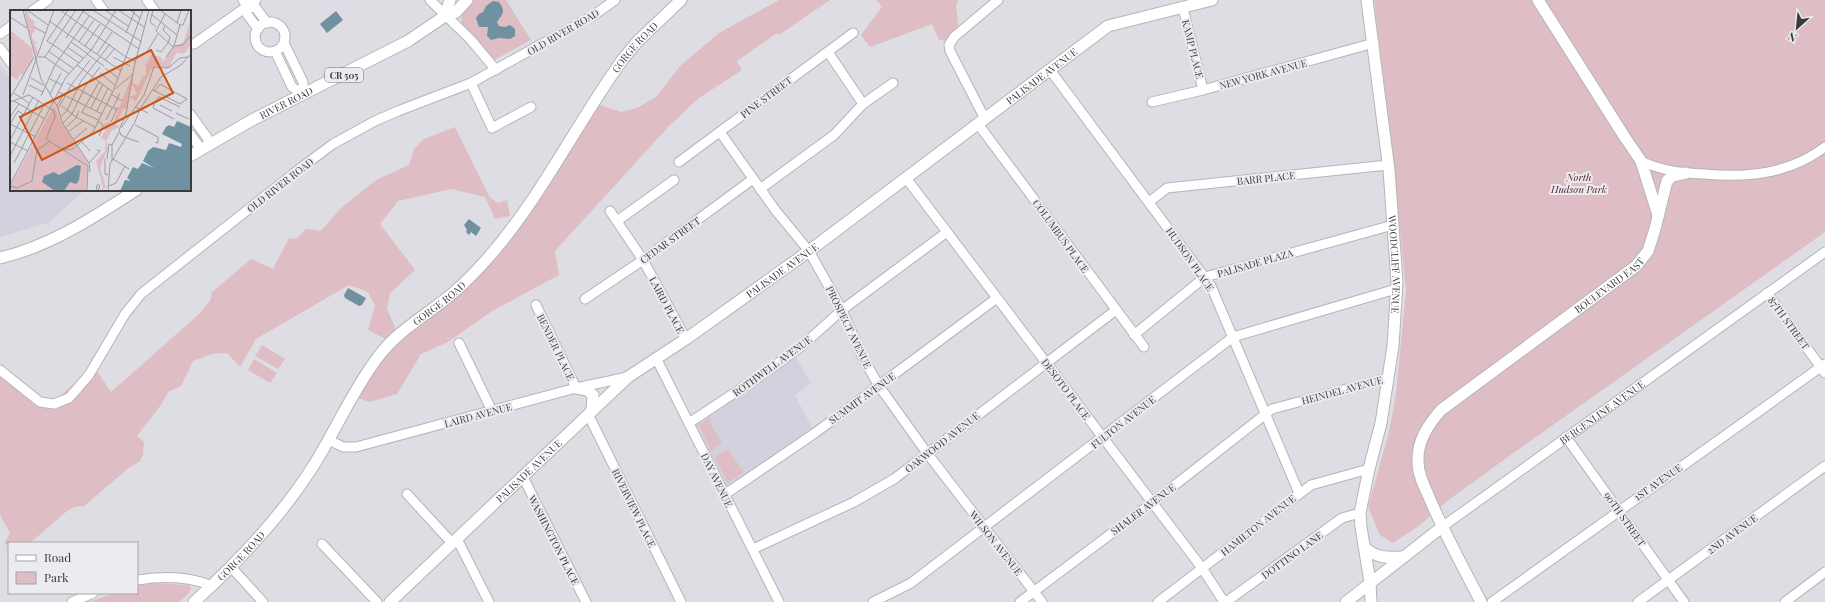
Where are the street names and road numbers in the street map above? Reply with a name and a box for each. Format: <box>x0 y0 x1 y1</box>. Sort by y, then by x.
street label: OLD RIVER ROAD <box>524 6 602 58</box>
street label: KAMP PLACE <box>1179 18 1207 80</box>
street label: GORGE ROAD <box>608 19 661 75</box>
street label: PALISADE AVENUE <box>1003 45 1080 108</box>
street label: NEW YORK AVENUE <box>1218 56 1308 92</box>
road number: CR 505 <box>325 68 363 82</box>
street label: PINE STREET <box>737 73 795 121</box>
street label: RIVER ROAD <box>257 83 315 122</box>
street label: OLD RIVER ROAD <box>244 155 316 215</box>
street label: BARR PLACE <box>1236 168 1296 188</box>
street label: COLUMBUS PLACE <box>1030 197 1092 275</box>
street label: CEDAR STREET <box>637 213 703 267</box>
street label: WOODCLIFF AVENUE <box>1385 214 1404 314</box>
street label: HUDSON PLACE <box>1163 224 1217 294</box>
street label: PALISADE AVENUE <box>743 239 821 301</box>
street label: PALISADE PLAZA <box>1215 245 1295 281</box>
street label: BOULEVARD EAST <box>1571 254 1647 316</box>
street label: LAIRD PLACE <box>646 274 688 336</box>
street label: GORGE ROAD <box>410 278 469 328</box>
street label: PROSPECT AVENUE <box>823 283 875 371</box>
street label: 87TH STREET <box>1765 294 1813 352</box>
street label: BENDER PLACE <box>534 311 578 383</box>
street label: ROTHWELL AVENUE <box>730 332 814 400</box>
street label: DESOTO PLACE <box>1038 356 1094 422</box>
street label: SUMMIT AVENUE <box>826 369 898 427</box>
street label: HEINDEL AVENUE <box>1300 372 1384 408</box>
street label: BERGENLINE AVENUE <box>1557 377 1647 447</box>
street label: FULTON AVENUE <box>1088 392 1158 452</box>
street label: LAIRD AVENUE <box>443 399 513 431</box>
street label: OAKWOOD AVENUE <box>902 408 982 476</box>
street label: PALISADE AVENUE <box>493 436 565 505</box>
street label: DAY AVENUE <box>698 451 736 509</box>
street label: 1ST AVENUE <box>1631 460 1685 504</box>
street label: RIVERVIEW PLACE <box>609 466 659 550</box>
street label: SHALER AVENUE <box>1108 480 1178 538</box>
street label: 90TH STREET <box>1601 489 1649 549</box>
street label: HAMILTON AVENUE <box>1217 491 1299 559</box>
street label: WASHINGTON PLACE <box>525 492 583 587</box>
street label: WILSON AVENUE <box>966 507 1026 578</box>
street label: 2ND AVENUE <box>1704 511 1760 557</box>
street label: GORGE ROAD <box>214 528 268 584</box>
street label: DOTTINO LANE <box>1259 528 1325 582</box>

